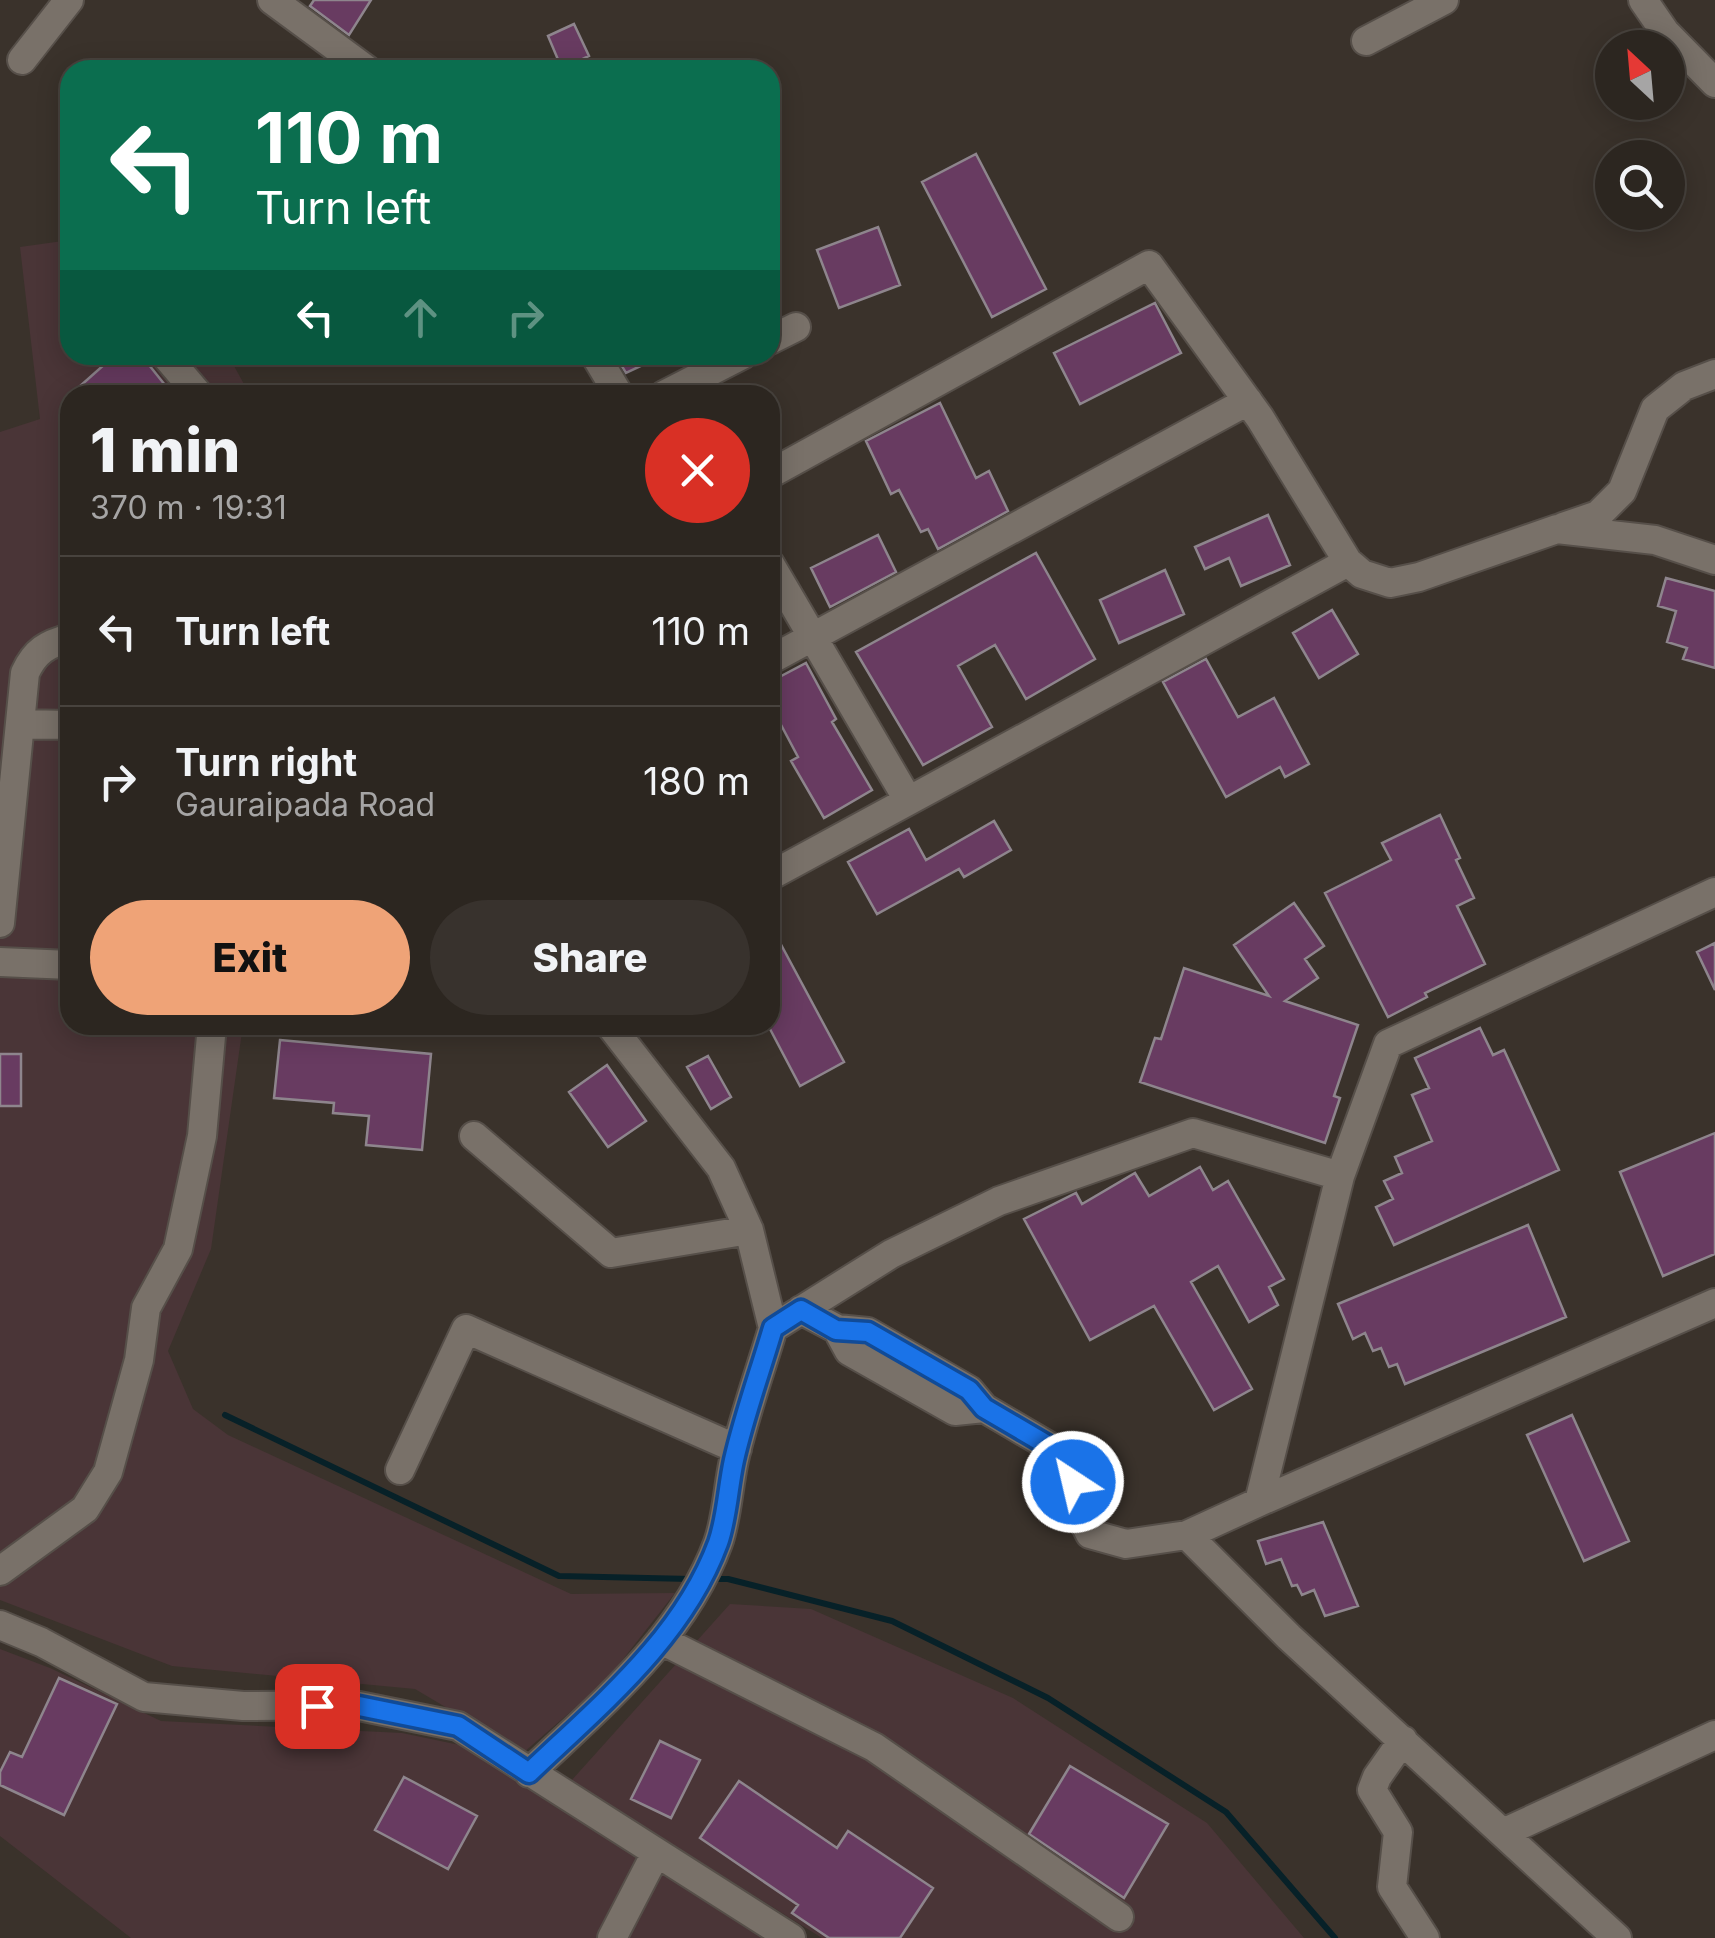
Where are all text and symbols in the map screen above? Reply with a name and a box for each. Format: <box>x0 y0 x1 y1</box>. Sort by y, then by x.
north arrow <box>1595 30 1685 120</box>
map controls <box>1595 30 1685 230</box>
text: 110 m <box>255 95 443 180</box>
icon: left <box>90 100 220 230</box>
button: search <box>1595 140 1685 230</box>
text: Turn left <box>255 180 431 235</box>
icon: left <box>288 290 343 345</box>
icon: ahead <box>393 290 448 345</box>
icon: right <box>498 290 553 345</box>
text: 1 min <box>90 414 240 486</box>
button: close <box>645 418 750 523</box>
text: 370 m · 19:31 <box>90 488 287 527</box>
icon: left <box>90 604 145 659</box>
text: Turn left <box>175 608 330 654</box>
text: 110 m <box>651 608 750 654</box>
text: Turn right <box>175 739 357 785</box>
icon: right <box>90 754 145 809</box>
text: 180 m <box>643 758 750 804</box>
text: Gauraipada Road <box>175 785 435 824</box>
button: Exit <box>90 900 410 1015</box>
button: Share <box>430 900 750 1015</box>
position arrow <box>1021 1430 1125 1534</box>
pin <box>275 1664 360 1749</box>
icon: arrive <box>290 1679 345 1734</box>

